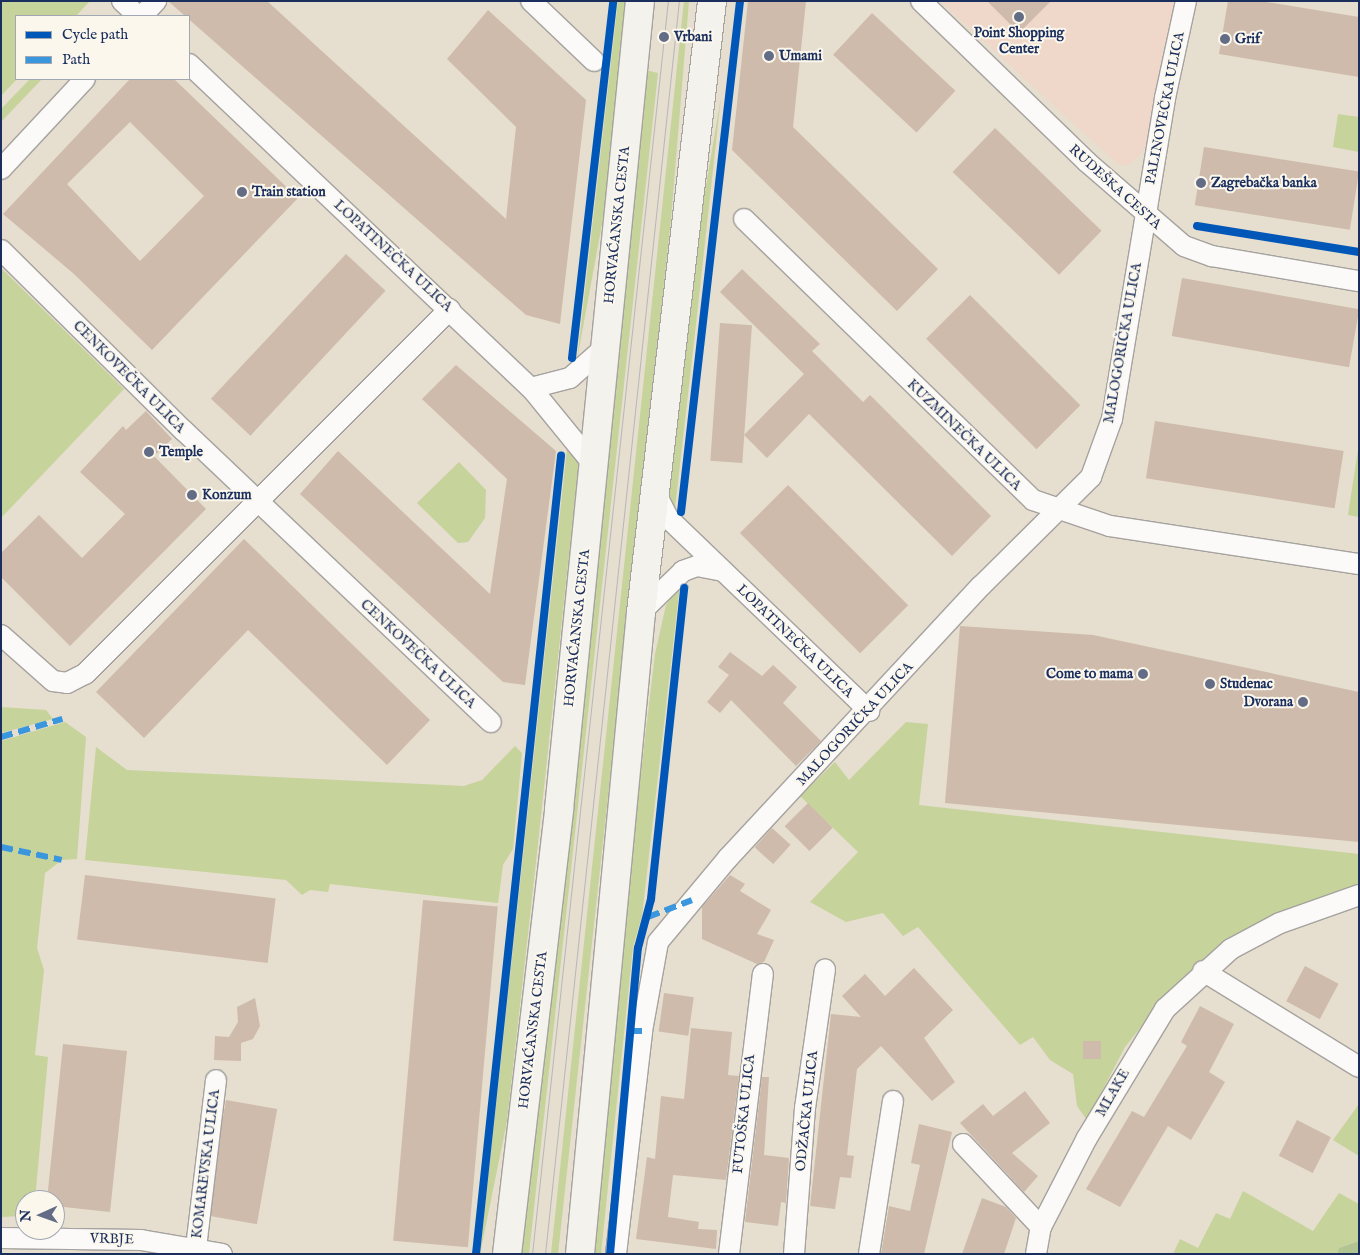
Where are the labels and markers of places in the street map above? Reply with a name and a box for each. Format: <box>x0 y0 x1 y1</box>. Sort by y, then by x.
marker: Point Shopping Center <box>1013 11 1025 23</box>
place label: Point Shopping Center <box>974 25 1064 58</box>
place label: Vrbani <box>674 29 712 45</box>
marker: Vrbani <box>658 31 670 43</box>
place label: Grif <box>1235 31 1260 47</box>
marker: Grif <box>1219 33 1231 45</box>
place label: Umami <box>779 48 822 64</box>
marker: Umami <box>763 50 775 62</box>
place label: Zagrebačka banka <box>1211 175 1317 191</box>
marker: Zagrebačka banka <box>1195 177 1207 189</box>
place label: Train station <box>252 184 326 200</box>
marker: Train station <box>236 186 248 198</box>
place label: Temple <box>159 444 203 460</box>
marker: Temple <box>143 446 155 458</box>
place label: Konzum <box>202 487 252 503</box>
marker: Konzum <box>186 489 198 501</box>
place label: Come to mama <box>1046 666 1133 682</box>
marker: Come to mama <box>1137 668 1149 680</box>
place label: Studenac <box>1220 676 1273 692</box>
marker: Studenac <box>1204 678 1216 690</box>
place label: Dvorana <box>1243 694 1293 710</box>
marker: Dvorana <box>1297 696 1309 708</box>

